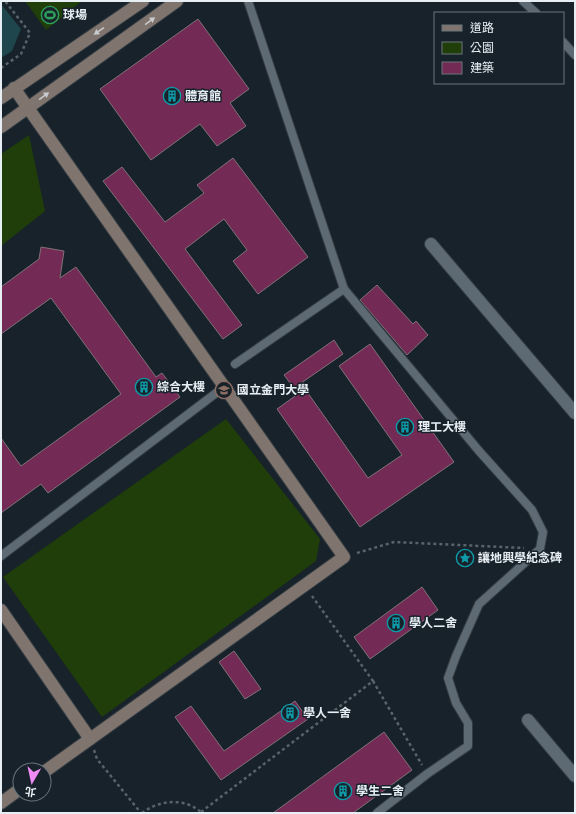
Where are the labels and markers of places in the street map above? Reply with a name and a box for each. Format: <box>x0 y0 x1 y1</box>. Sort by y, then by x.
sports icon: 球場 <box>40 5 60 25</box>
place label: 球場 <box>63 8 87 22</box>
building icon: 體育館 <box>162 86 182 106</box>
place label: 體育館 <box>185 89 221 103</box>
building icon: 綜合大樓 <box>134 377 154 397</box>
place label: 綜合大樓 <box>157 380 205 394</box>
school or university icon: 國立金門大學 <box>214 380 234 400</box>
place label: 國立金門大學 <box>237 383 309 397</box>
building icon: 理工大樓 <box>395 417 415 437</box>
place label: 理工大樓 <box>418 420 466 434</box>
place icon: 讓地興學紀念碑 <box>455 548 475 568</box>
place label: 讓地興學紀念碑 <box>478 551 562 565</box>
building icon: 學人二舍 <box>386 613 406 633</box>
place label: 學人二舍 <box>409 616 457 630</box>
building icon: 學人一舍 <box>280 703 300 723</box>
place label: 學人一舍 <box>303 706 351 720</box>
building icon: 學生二舍 <box>333 781 353 801</box>
place label: 學生二舍 <box>356 784 404 798</box>

